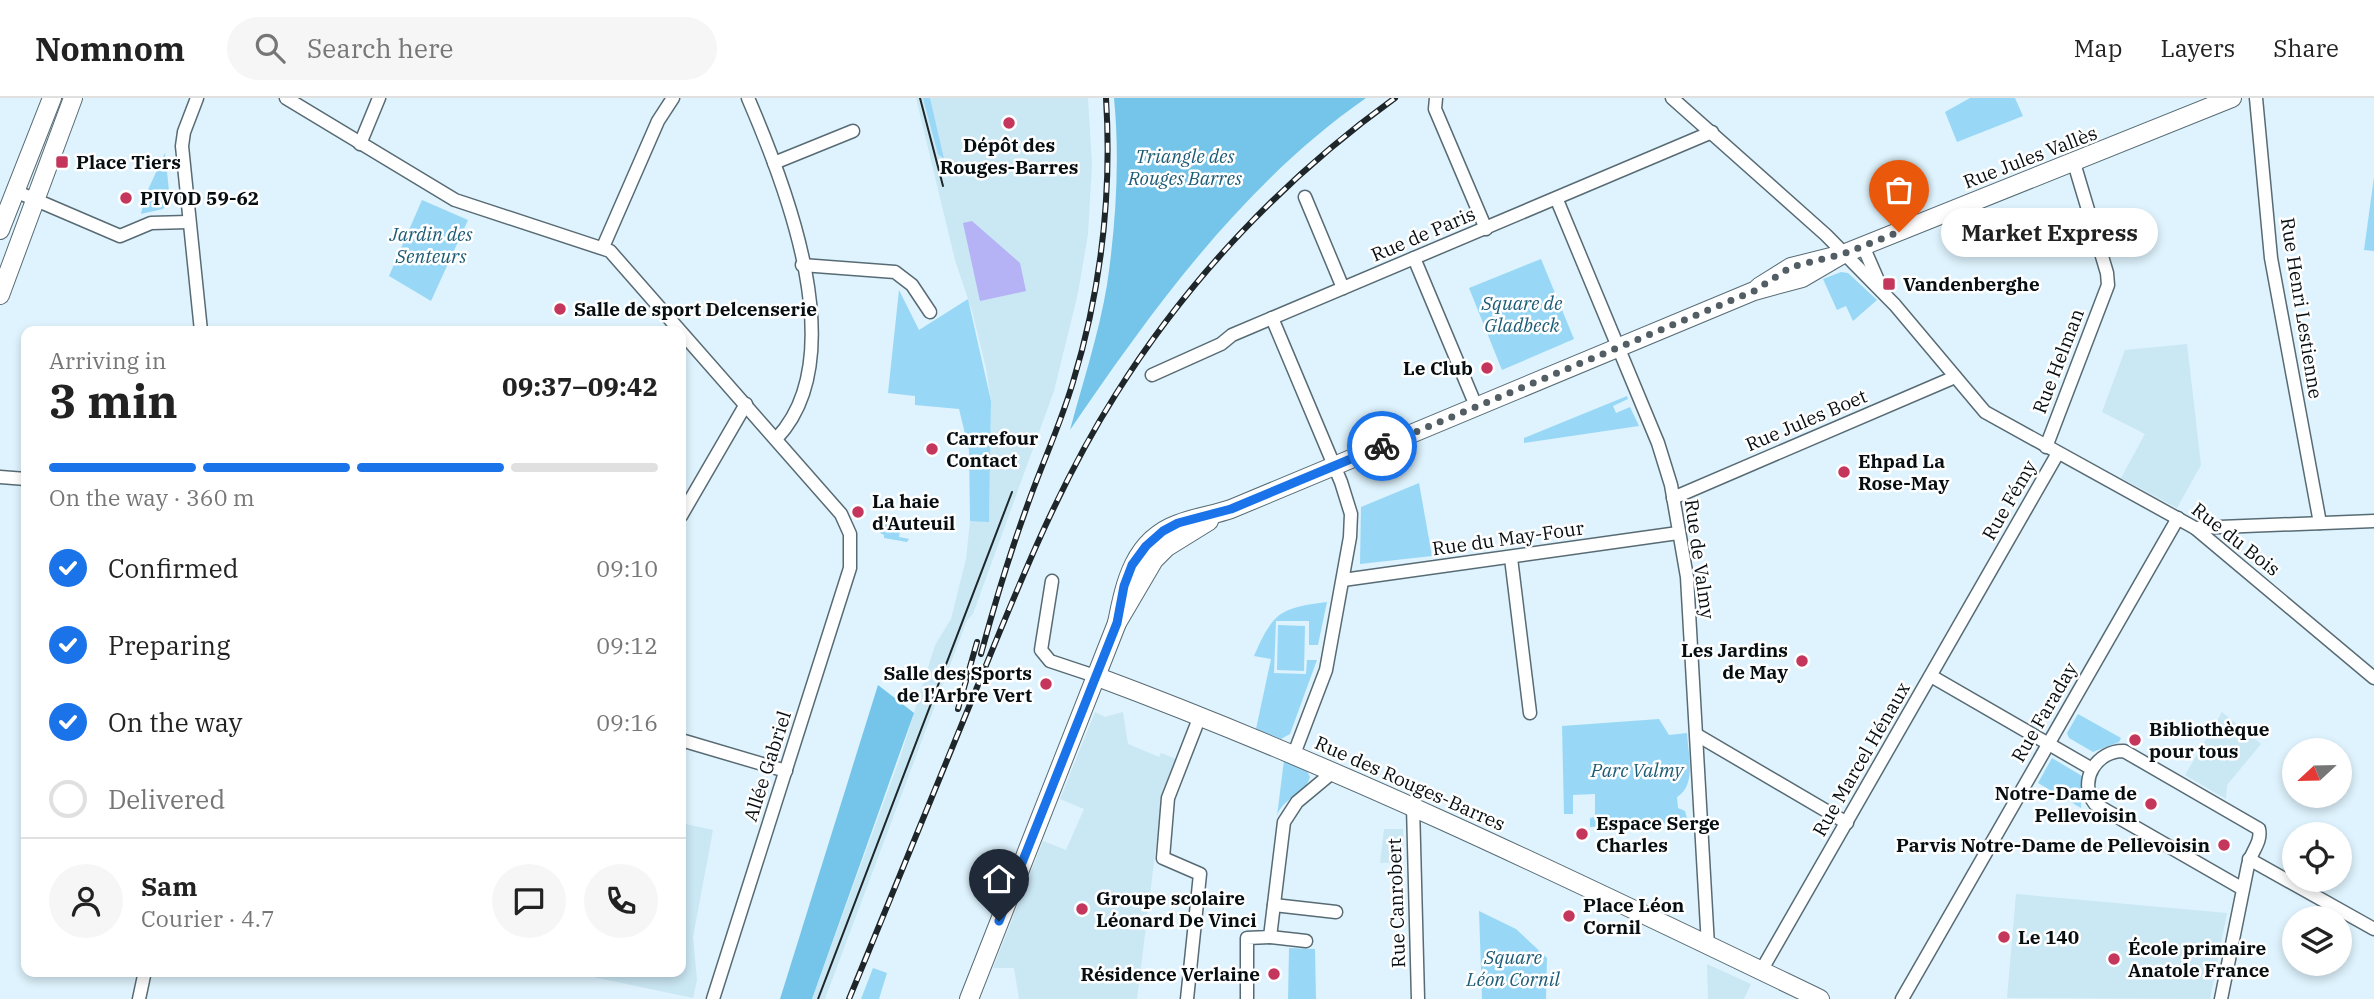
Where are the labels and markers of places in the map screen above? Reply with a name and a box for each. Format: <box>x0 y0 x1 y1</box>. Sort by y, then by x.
marker: Dépôt des Rouges-Barres <box>1001 115 1017 131</box>
place label: Dépôt des Rouges-Barres <box>940 133 1078 179</box>
place label: Place Tiers <box>76 150 181 174</box>
marker: Place Tiers <box>54 154 70 170</box>
pin <box>1869 160 1929 232</box>
place label: PIVOD 59-62 <box>140 186 259 210</box>
marker: PIVOD 59-62 <box>118 190 134 206</box>
callout: Market Express <box>1941 208 2158 256</box>
place label: Vandenberghe <box>1903 272 2040 296</box>
marker: Vandenberghe <box>1881 276 1897 292</box>
place label: Salle de sport Delcenserie <box>574 297 817 321</box>
marker: Salle de sport Delcenserie <box>552 301 568 317</box>
place label: Le Club <box>1403 356 1473 380</box>
marker: Le Club <box>1479 360 1495 376</box>
place label: Carrefour Contact <box>946 426 1039 472</box>
marker: Carrefour Contact <box>924 441 940 457</box>
place label: Ehpad La Rose-May <box>1858 449 1949 495</box>
marker: Ehpad La Rose-May <box>1836 464 1852 480</box>
place label: La haie d'Auteuil <box>872 489 955 535</box>
marker: La haie d'Auteuil <box>850 504 866 520</box>
place label: Les Jardins de May <box>1681 638 1788 684</box>
marker: Les Jardins de May <box>1794 653 1810 669</box>
place label: Salle des Sports de l'Arbre Vert <box>883 661 1032 707</box>
marker: Salle des Sports de l'Arbre Vert <box>1038 676 1054 692</box>
place label: Bibliothèque pour tous <box>2149 717 2270 763</box>
marker: Bibliothèque pour tous <box>2127 732 2143 748</box>
place label: Notre-Dame de Pellevoisin <box>1995 781 2137 827</box>
marker: Notre-Dame de Pellevoisin <box>2143 796 2159 812</box>
place label: Espace Serge Charles <box>1596 811 1720 857</box>
marker: Espace Serge Charles <box>1574 826 1590 842</box>
place label: Parvis Notre-Dame de Pellevoisin <box>1896 833 2210 857</box>
marker: Parvis Notre-Dame de Pellevoisin <box>2216 837 2232 853</box>
pin <box>969 849 1029 921</box>
place label: Groupe scolaire Léonard De Vinci <box>1096 886 1257 932</box>
place label: Place Léon Cornil <box>1583 893 1685 939</box>
marker: Groupe scolaire Léonard De Vinci <box>1074 901 1090 917</box>
marker: Place Léon Cornil <box>1561 908 1577 924</box>
place label: Le 140 <box>2018 925 2079 949</box>
marker: Le 140 <box>1996 929 2012 945</box>
place label: École primaire Anatole France <box>2128 936 2270 982</box>
marker: École primaire Anatole France <box>2106 951 2122 967</box>
place label: Résidence Verlaine <box>1080 962 1260 986</box>
marker: Résidence Verlaine <box>1266 966 1282 982</box>

